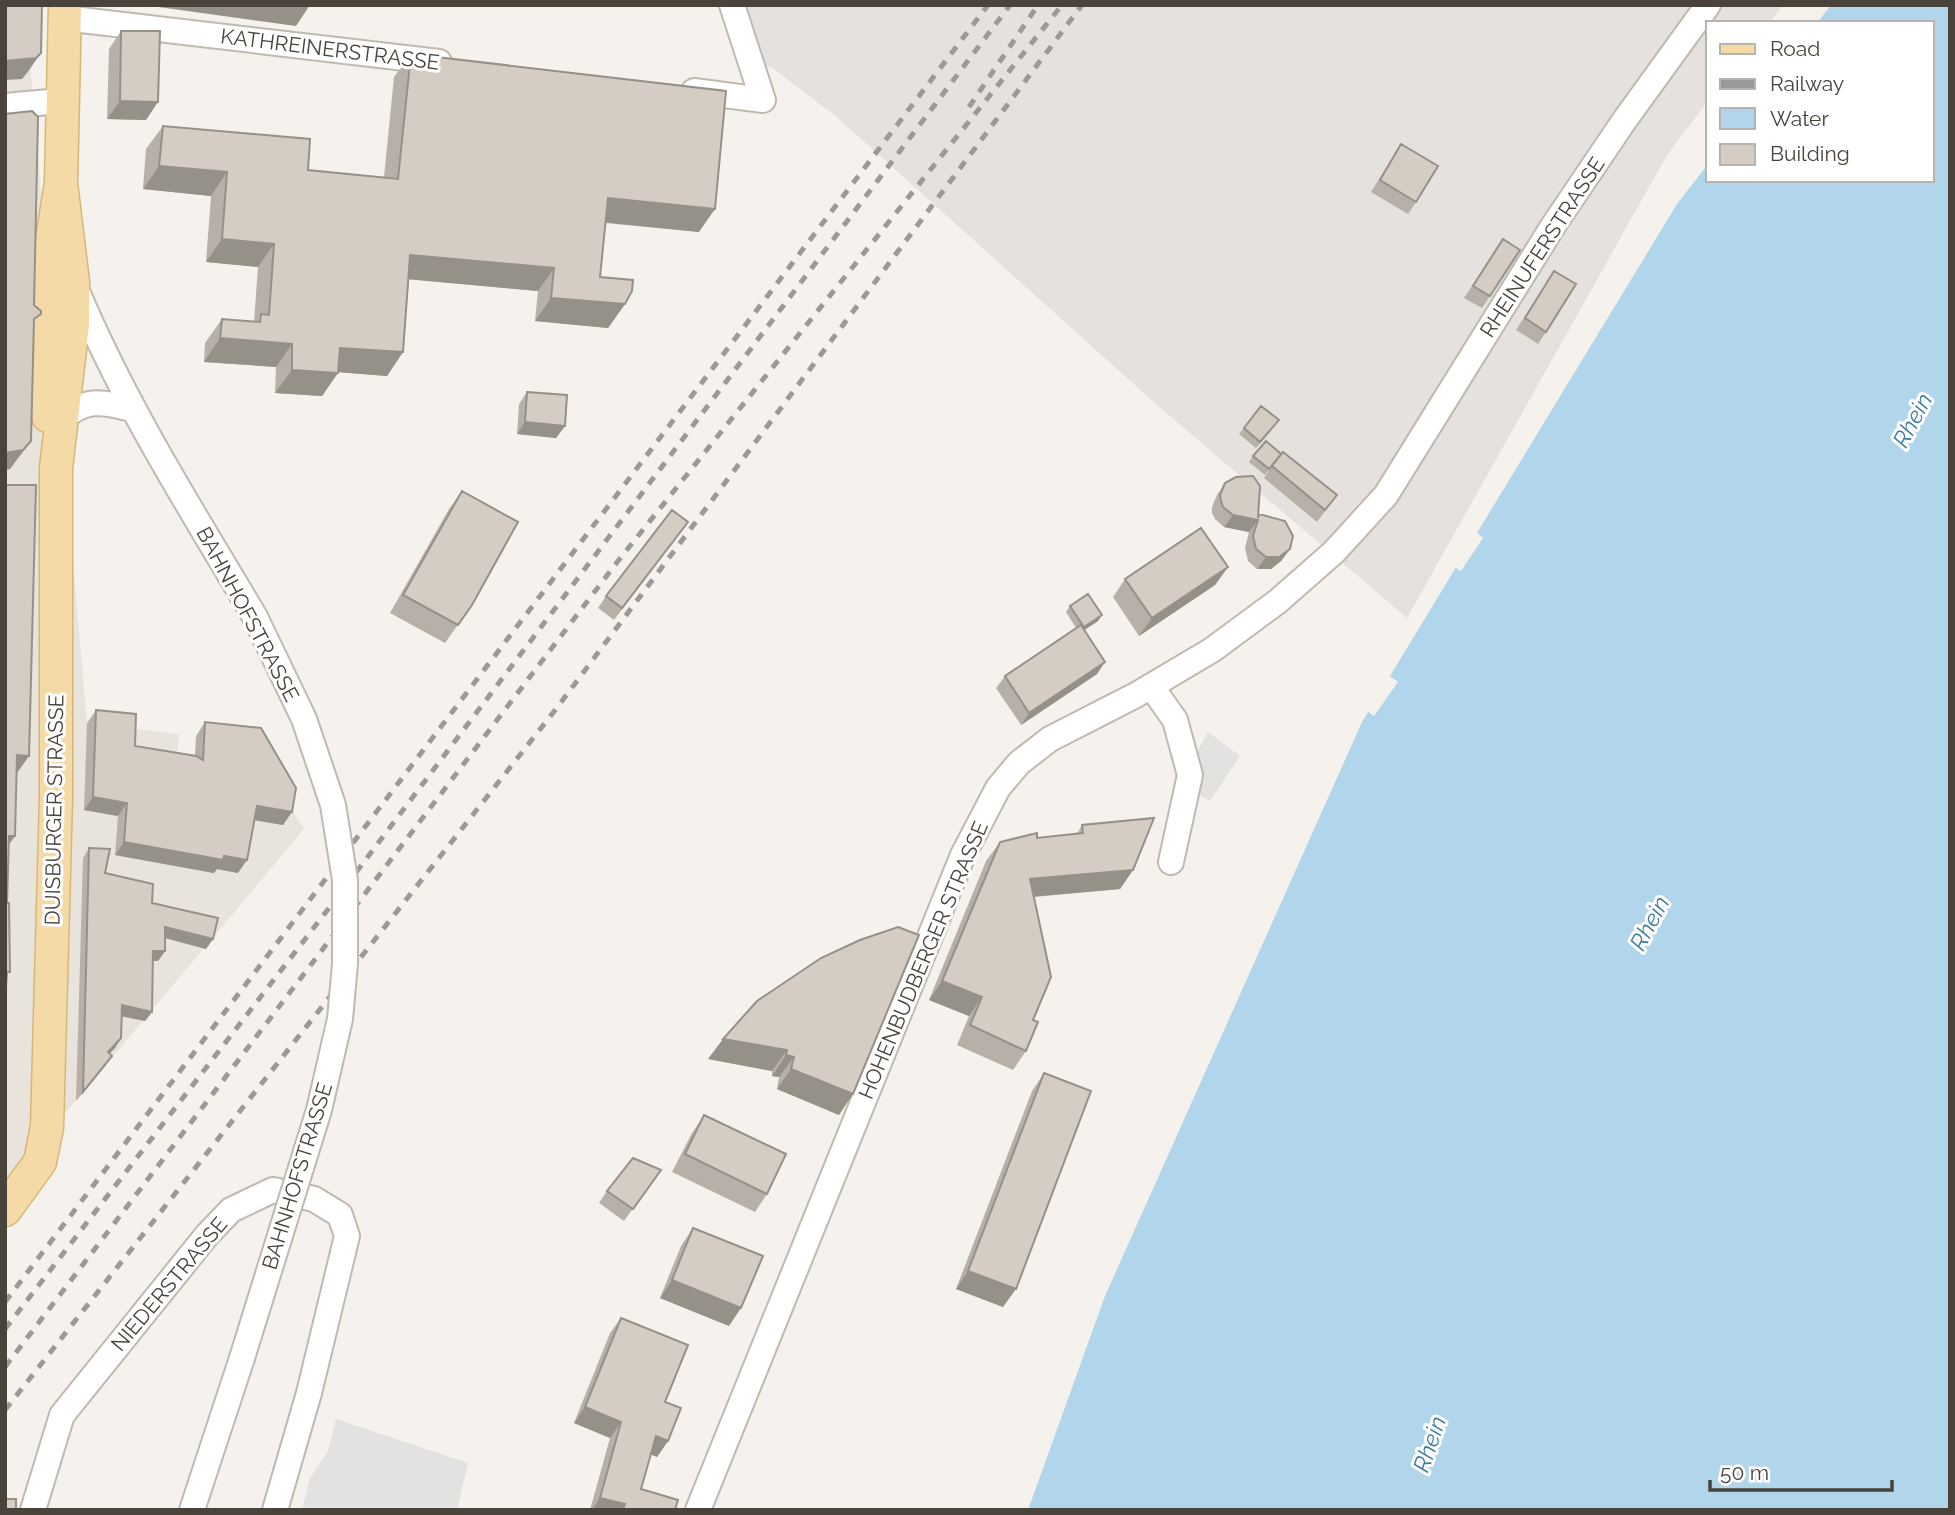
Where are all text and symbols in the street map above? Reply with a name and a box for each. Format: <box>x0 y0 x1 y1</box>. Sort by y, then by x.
legend <box>1706 21 1934 182</box>
street label: KATHREINERSTRASSE <box>219 23 441 75</box>
text: Road <box>1770 36 1820 61</box>
text: Railway <box>1770 71 1844 96</box>
text: Water <box>1770 106 1829 131</box>
text: Building <box>1770 141 1850 166</box>
street label: RHEINUFERSTRASSE <box>1474 152 1610 342</box>
water label: Rhein <box>1887 388 1937 452</box>
street label: BAHNHOFSTRASSE <box>191 522 305 706</box>
street label: DUISBURGER STRASSE <box>39 694 69 926</box>
street label: HOHENBUDBERGER STRASSE <box>853 817 993 1103</box>
water label: Rhein <box>1624 891 1674 955</box>
street label: BAHNHOFSTRASSE <box>257 1079 337 1273</box>
street label: NIEDERSTRASSE <box>106 1212 232 1356</box>
water label: Rhein <box>1407 1413 1451 1475</box>
scale bar <box>1710 1448 1892 1492</box>
text: 50 m <box>1720 1460 1769 1485</box>

